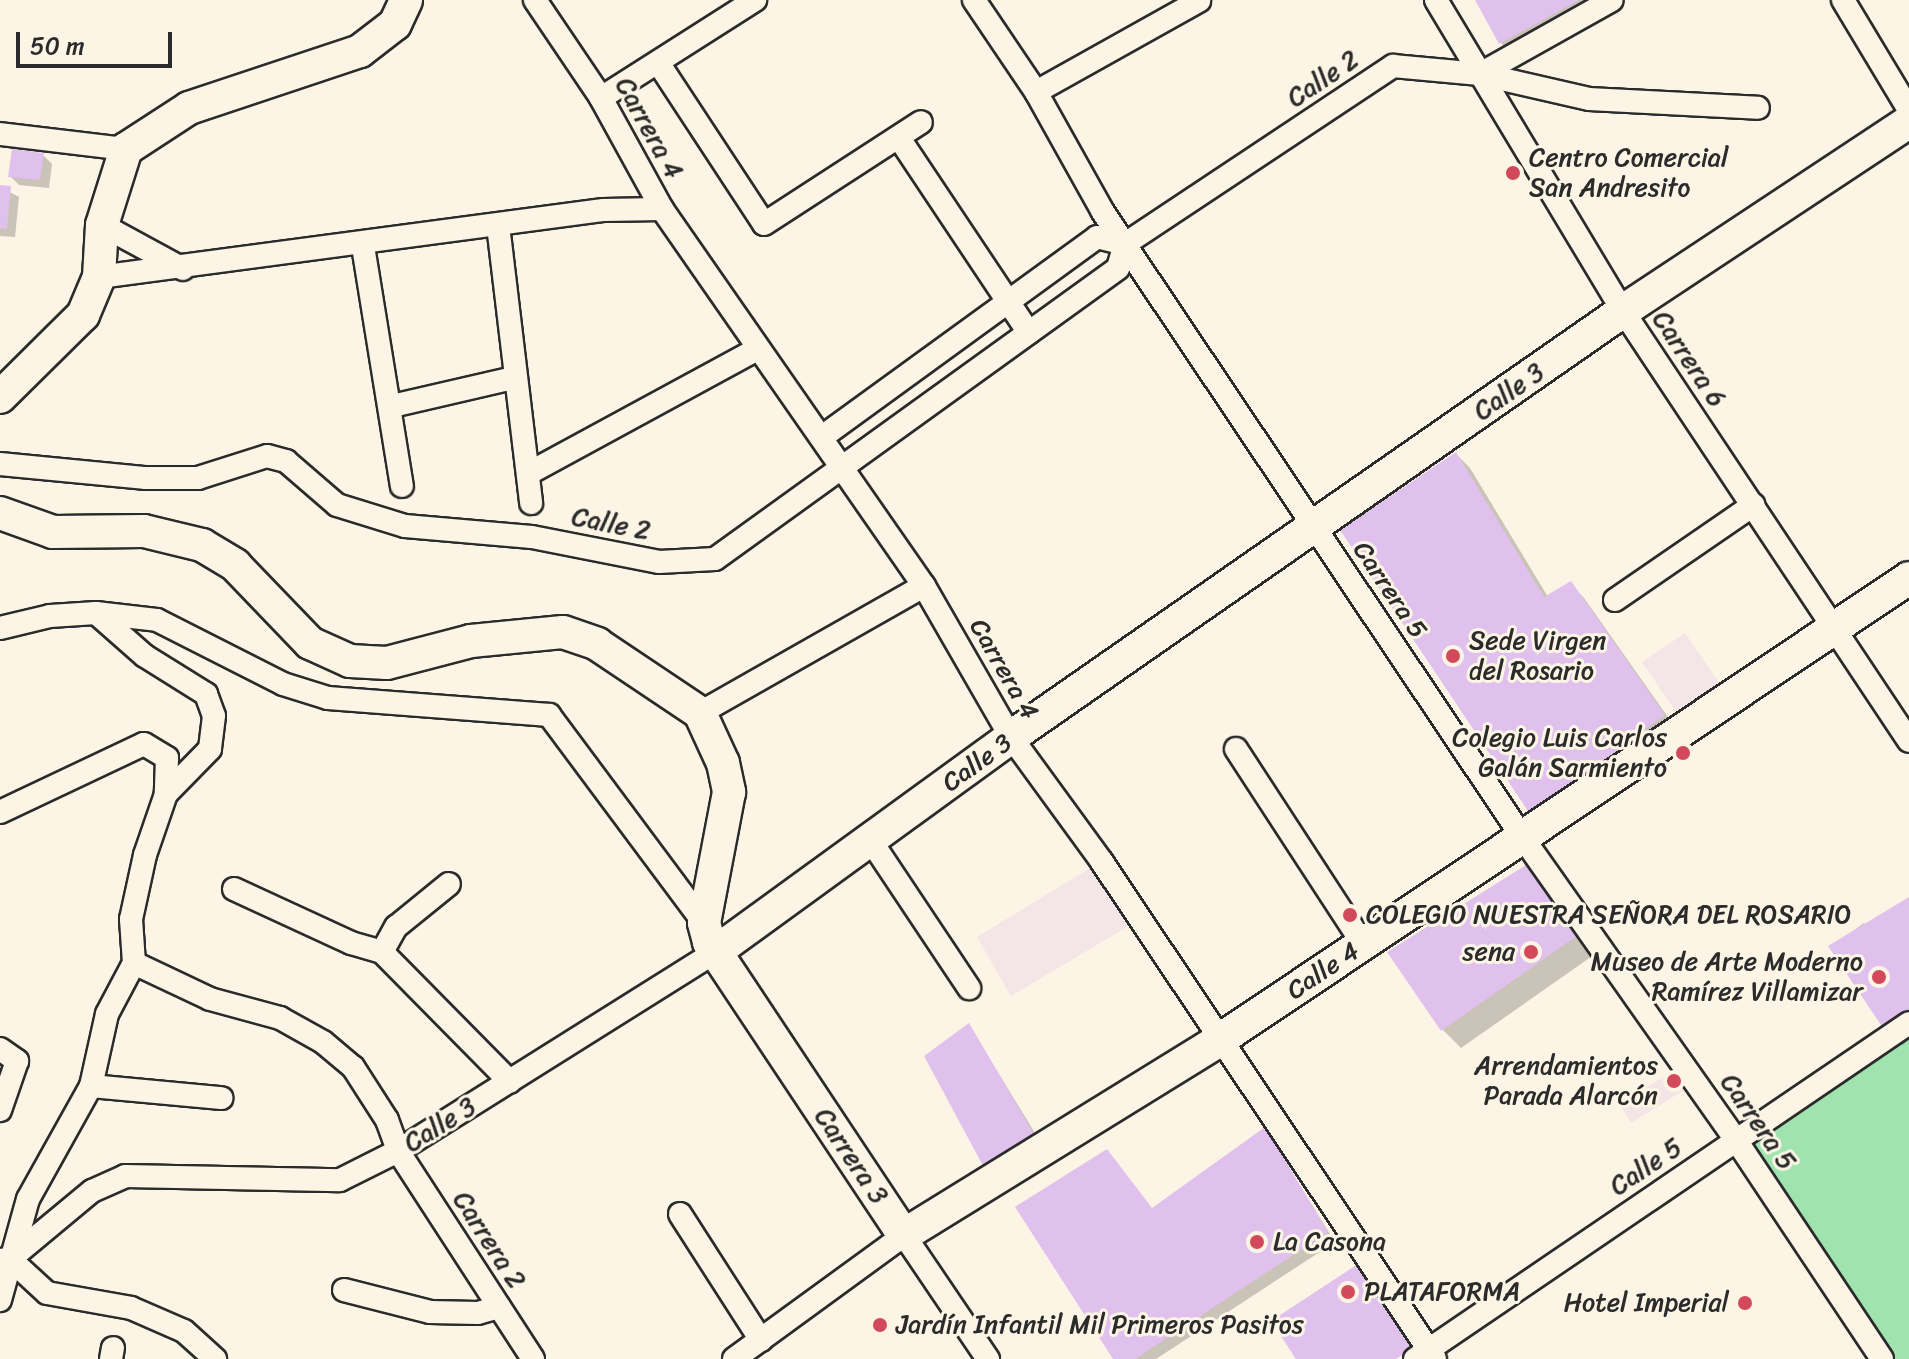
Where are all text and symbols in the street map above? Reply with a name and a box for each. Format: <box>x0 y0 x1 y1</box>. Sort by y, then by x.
scale bar <box>20 16 176 66</box>
text: 50 m <box>30 25 85 67</box>
street label: Calle 2 <box>1281 44 1365 114</box>
street label: Carrera 4 <box>609 72 689 184</box>
place label: Centro Comercial San Andresito <box>1529 142 1729 204</box>
marker: Centro Comercial San Andresito <box>1504 164 1522 182</box>
street label: Carrera 6 <box>1646 305 1732 413</box>
street label: Calle 3 <box>1468 357 1550 427</box>
street label: Calle 2 <box>569 501 653 547</box>
street label: Carrera 5 <box>1346 536 1434 644</box>
street label: Carrera 4 <box>963 613 1045 725</box>
place label: Sede Virgen del Rosario <box>1469 625 1606 686</box>
marker: Sede Virgen del Rosario <box>1444 647 1462 665</box>
place label: Colegio Luis Carlos Galán Sarmiento <box>1453 722 1667 784</box>
street label: Calle 3 <box>936 727 1018 799</box>
marker: Colegio Luis Carlos Galán Sarmiento <box>1674 744 1692 762</box>
place label: COLEGIO NUESTRA SEÑORA DEL ROSARIO <box>1366 899 1852 931</box>
marker: COLEGIO NUESTRA SEÑORA DEL ROSARIO <box>1341 906 1359 924</box>
street label: Calle 4 <box>1281 936 1365 1006</box>
place label: sena <box>1463 936 1515 968</box>
marker: sena <box>1522 943 1540 961</box>
place label: Museo de Arte Moderno Ramírez Villamizar <box>1591 946 1863 1008</box>
marker: Museo de Arte Moderno Ramírez Villamizar <box>1870 968 1888 986</box>
place label: Arrendamientos Parada Alarcón <box>1474 1050 1658 1112</box>
street label: Carrera 5 <box>1714 1068 1802 1176</box>
marker: Arrendamientos Parada Alarcón <box>1665 1072 1683 1090</box>
street label: Calle 3 <box>398 1091 482 1159</box>
street label: Carrera 3 <box>808 1102 894 1210</box>
street label: Calle 5 <box>1604 1132 1688 1202</box>
street label: Carrera 2 <box>446 1186 532 1294</box>
place label: La Casona <box>1273 1226 1386 1258</box>
marker: La Casona <box>1248 1233 1266 1251</box>
place label: PLATAFORMA <box>1364 1276 1520 1308</box>
marker: PLATAFORMA <box>1339 1283 1357 1301</box>
place label: Hotel Imperial <box>1563 1287 1729 1319</box>
marker: Hotel Imperial <box>1736 1294 1754 1312</box>
place label: Jardín Infantil Mil Primeros Pasitos <box>896 1309 1304 1341</box>
marker: Jardín Infantil Mil Primeros Pasitos <box>871 1316 889 1334</box>

